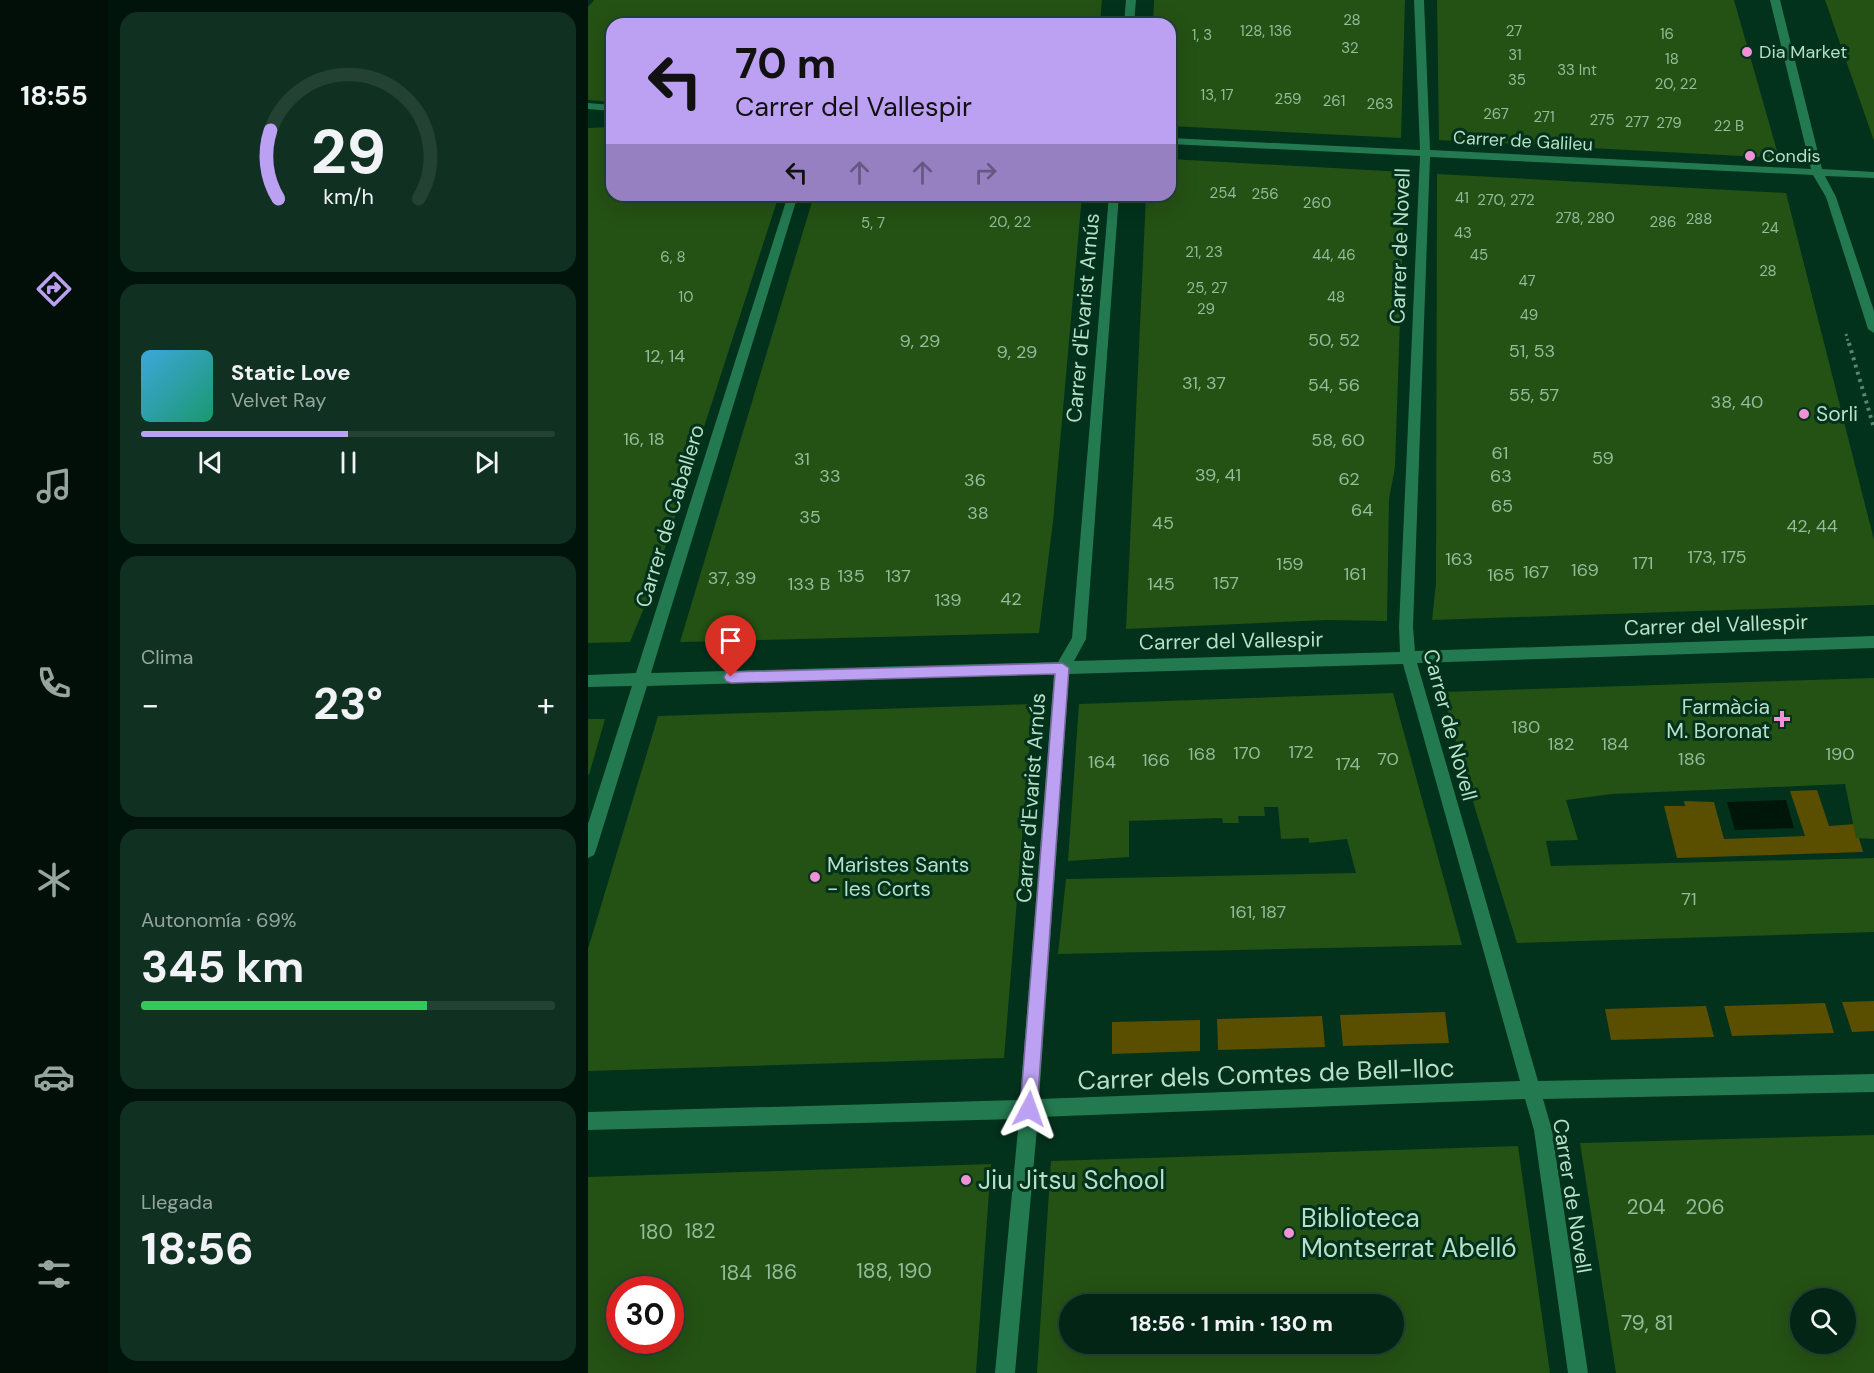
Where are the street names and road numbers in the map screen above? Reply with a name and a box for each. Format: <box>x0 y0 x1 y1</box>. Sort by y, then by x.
street label: Carrer de Galileu <box>1452 125 1594 157</box>
street label: Carrer de Novell <box>1383 168 1417 324</box>
street label: Carrer d'Evarist Arnús <box>1060 212 1106 424</box>
street label: Carrer de Caballero <box>629 421 711 611</box>
street label: Carrer del Vallespir <box>1623 608 1809 642</box>
street label: Carrer del Vallespir <box>1139 625 1324 657</box>
street label: Carrer de Novell <box>1416 646 1484 804</box>
street label: Carrer d'Evarist Arnús <box>1010 692 1052 904</box>
street label: Carrer dels Comtes de Bell-lloc <box>1077 1050 1455 1098</box>
street label: Carrer de Novell <box>1546 1117 1598 1275</box>

